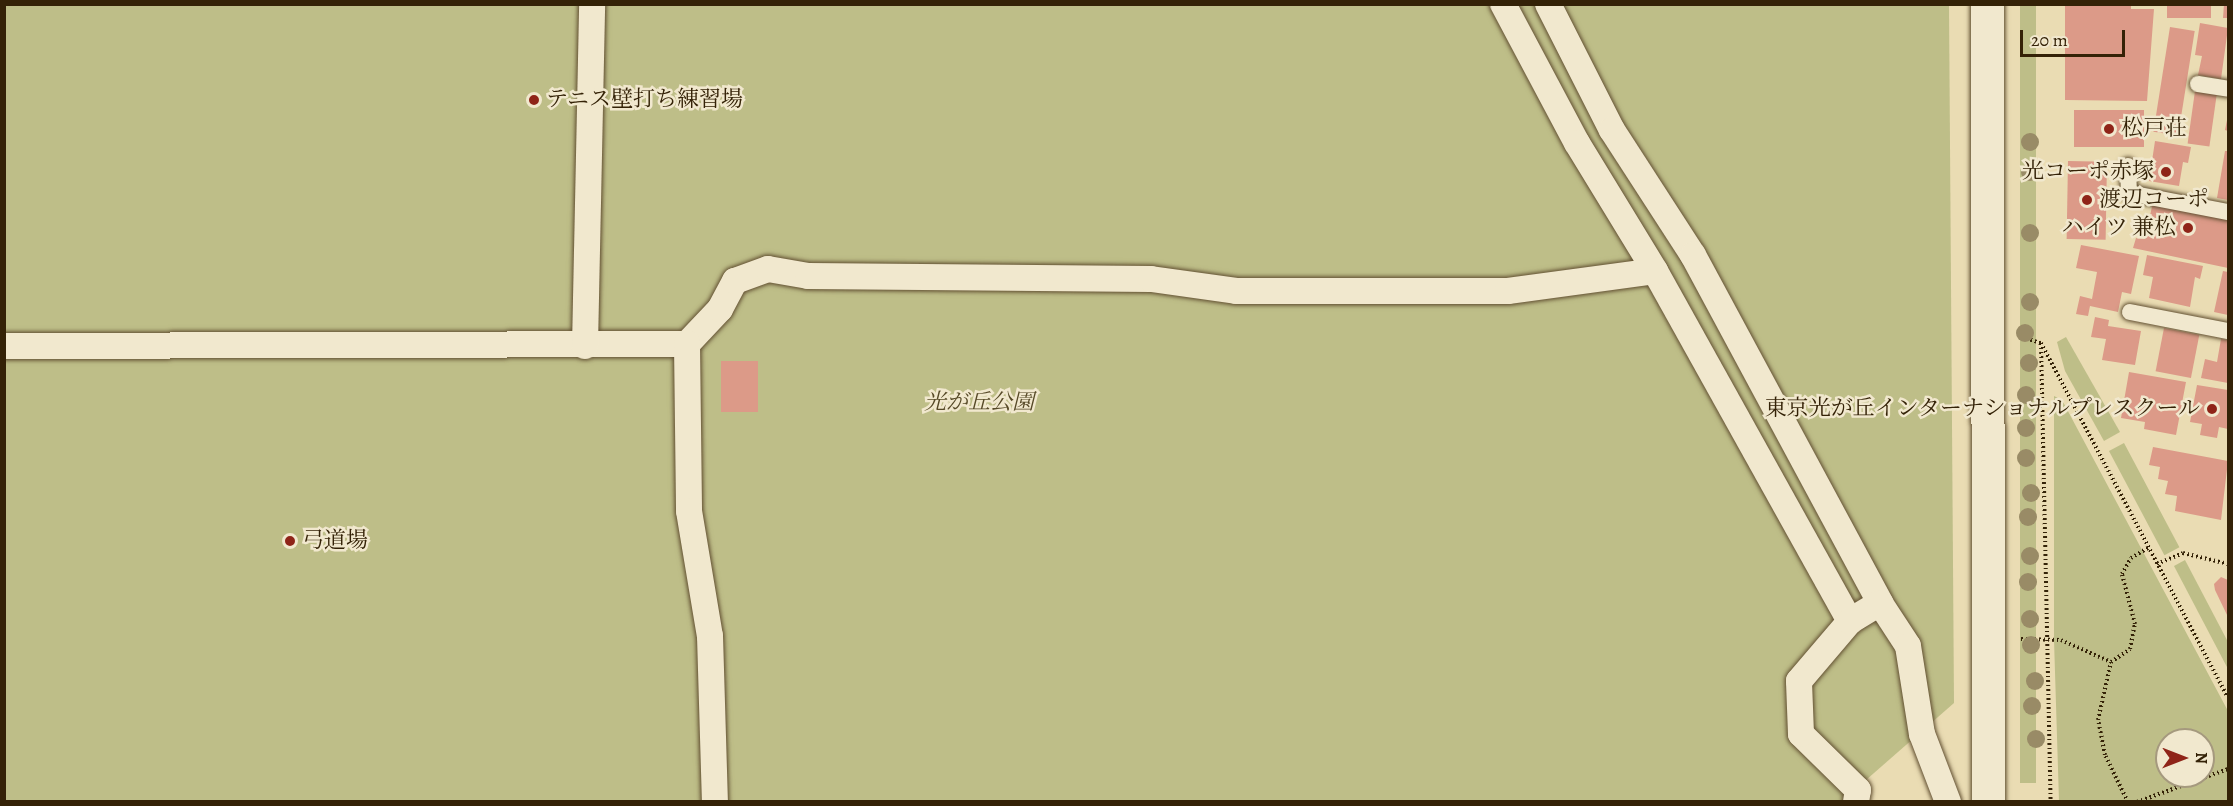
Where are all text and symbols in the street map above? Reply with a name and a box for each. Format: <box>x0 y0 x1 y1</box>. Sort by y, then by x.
scale bar <box>2023 18 2128 56</box>
text: 20 m <box>2031 28 2068 52</box>
place label: テニス壁打ち練習場 <box>546 87 744 113</box>
marker: テニス壁打ち練習場 <box>527 93 541 107</box>
place label: 松戸荘 <box>2121 116 2187 142</box>
marker: 松戸荘 <box>2102 122 2116 136</box>
place label: 光コーポ赤塚 <box>2022 159 2154 185</box>
marker: 光コーポ赤塚 <box>2159 165 2173 179</box>
place label: 渡辺コーポ <box>2099 187 2209 213</box>
marker: 渡辺コーポ <box>2080 193 2094 207</box>
place label: ハイツ 兼松 <box>2062 215 2176 241</box>
marker: ハイツ 兼松 <box>2181 221 2195 235</box>
park label: 光が丘公園 <box>924 390 1034 416</box>
place label: 東京光が丘インターナショナルプレスクール <box>1760 396 2200 422</box>
marker: 東京光が丘インターナショナルプレスクール <box>2205 402 2219 416</box>
place label: 弓道場 <box>302 528 368 554</box>
marker: 弓道場 <box>283 534 297 548</box>
north arrow <box>2155 728 2215 788</box>
text: N <box>2190 752 2212 764</box>

